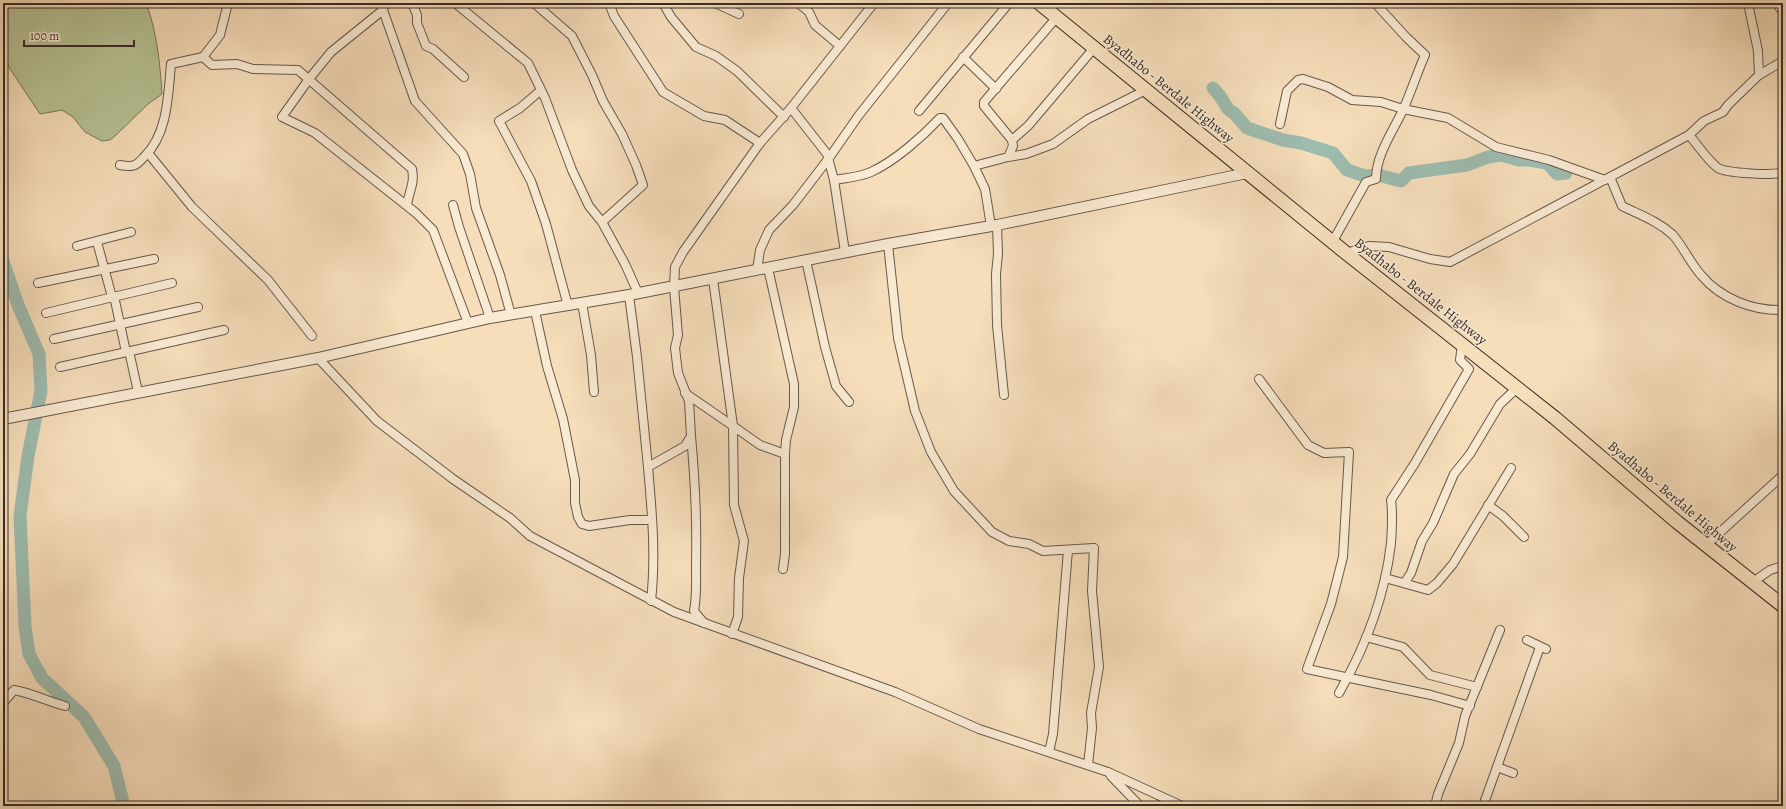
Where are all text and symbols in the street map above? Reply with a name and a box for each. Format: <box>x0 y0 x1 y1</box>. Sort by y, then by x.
scale bar <box>24 22 134 48</box>
text: 100 m <box>30 28 59 44</box>
street label: Byadhabo - Berdale Highway <box>1099 30 1239 148</box>
street label: Byadhabo - Berdale Highway <box>1350 234 1492 350</box>
street label: Byadhabo - Berdale Highway <box>1604 437 1742 557</box>

